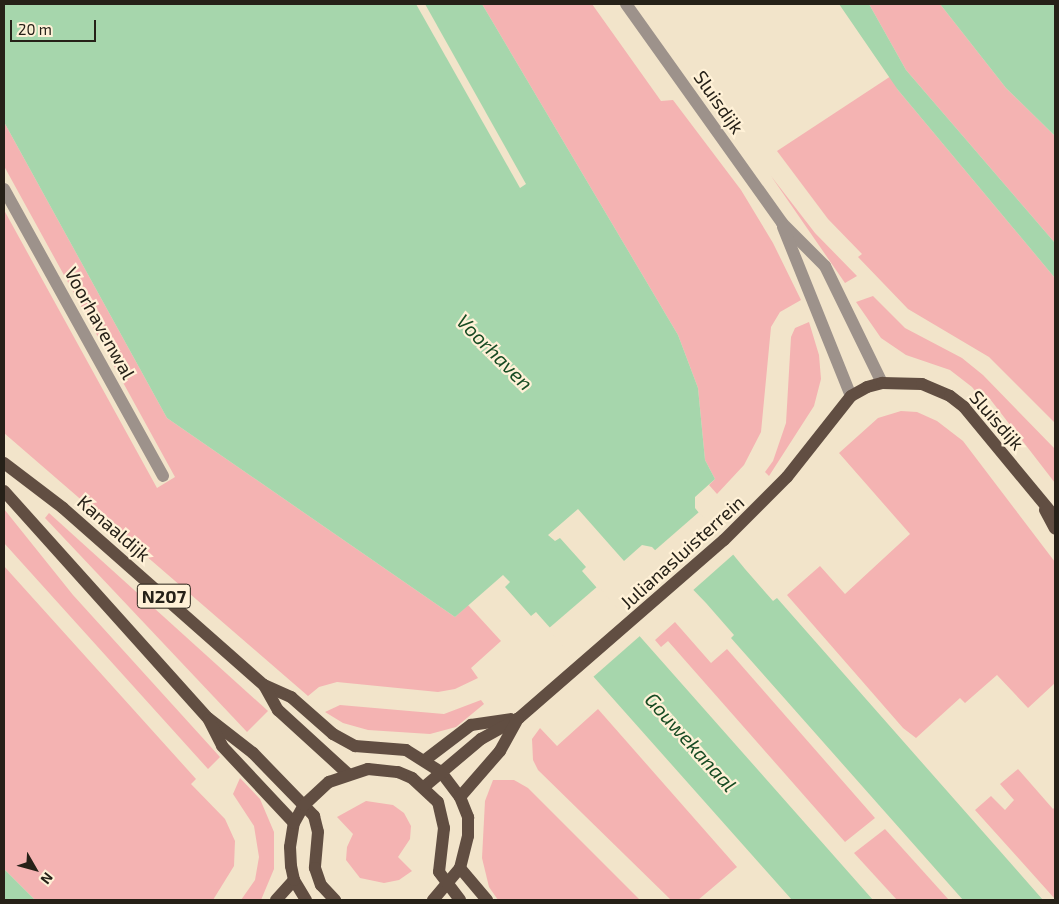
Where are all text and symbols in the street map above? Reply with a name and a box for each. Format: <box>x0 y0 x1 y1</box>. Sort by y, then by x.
scale bar <box>12 10 99 42</box>
text: 20 m <box>18 20 52 38</box>
street label: Sluisdijk <box>689 66 749 138</box>
street label: Voorhavenwal <box>60 263 140 383</box>
water label: Voorhaven <box>452 309 538 395</box>
street label: Sluisdijk <box>965 386 1029 454</box>
street label: Kanaaldijk <box>73 490 155 566</box>
street label: Julianasluisterrein <box>616 491 748 613</box>
road number: N207 <box>136 580 192 612</box>
water label: Gouwekanaal <box>640 688 742 796</box>
north arrow <box>10 844 60 894</box>
text: N <box>37 869 57 888</box>

